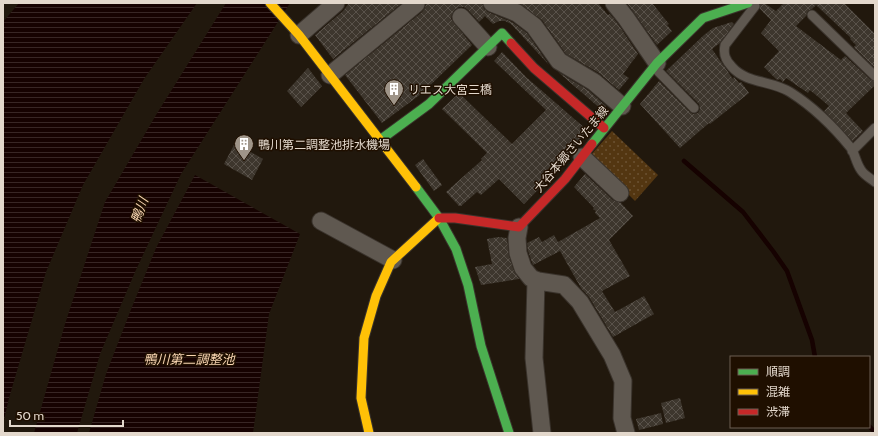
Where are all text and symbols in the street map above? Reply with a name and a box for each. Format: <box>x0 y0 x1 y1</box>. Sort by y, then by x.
building icon: リエス大宮三橋 <box>383 78 405 106</box>
place label: リエス大宮三橋 <box>408 82 492 97</box>
street label: 大谷本郷さいたま線 <box>531 103 611 195</box>
building icon: 鴨川第二調整池排水機場 <box>233 133 255 161</box>
place label: 鴨川第二調整池排水機場 <box>258 137 390 152</box>
water label: 鴨川 <box>127 193 152 225</box>
water label: 鴨川第二調整池 <box>143 351 236 367</box>
legend <box>730 356 870 428</box>
text: 順調 <box>766 364 790 379</box>
text: 混雑 <box>766 384 790 399</box>
scale bar <box>10 402 123 428</box>
text: 渋滞 <box>766 404 790 419</box>
text: 50 m <box>16 408 44 423</box>

